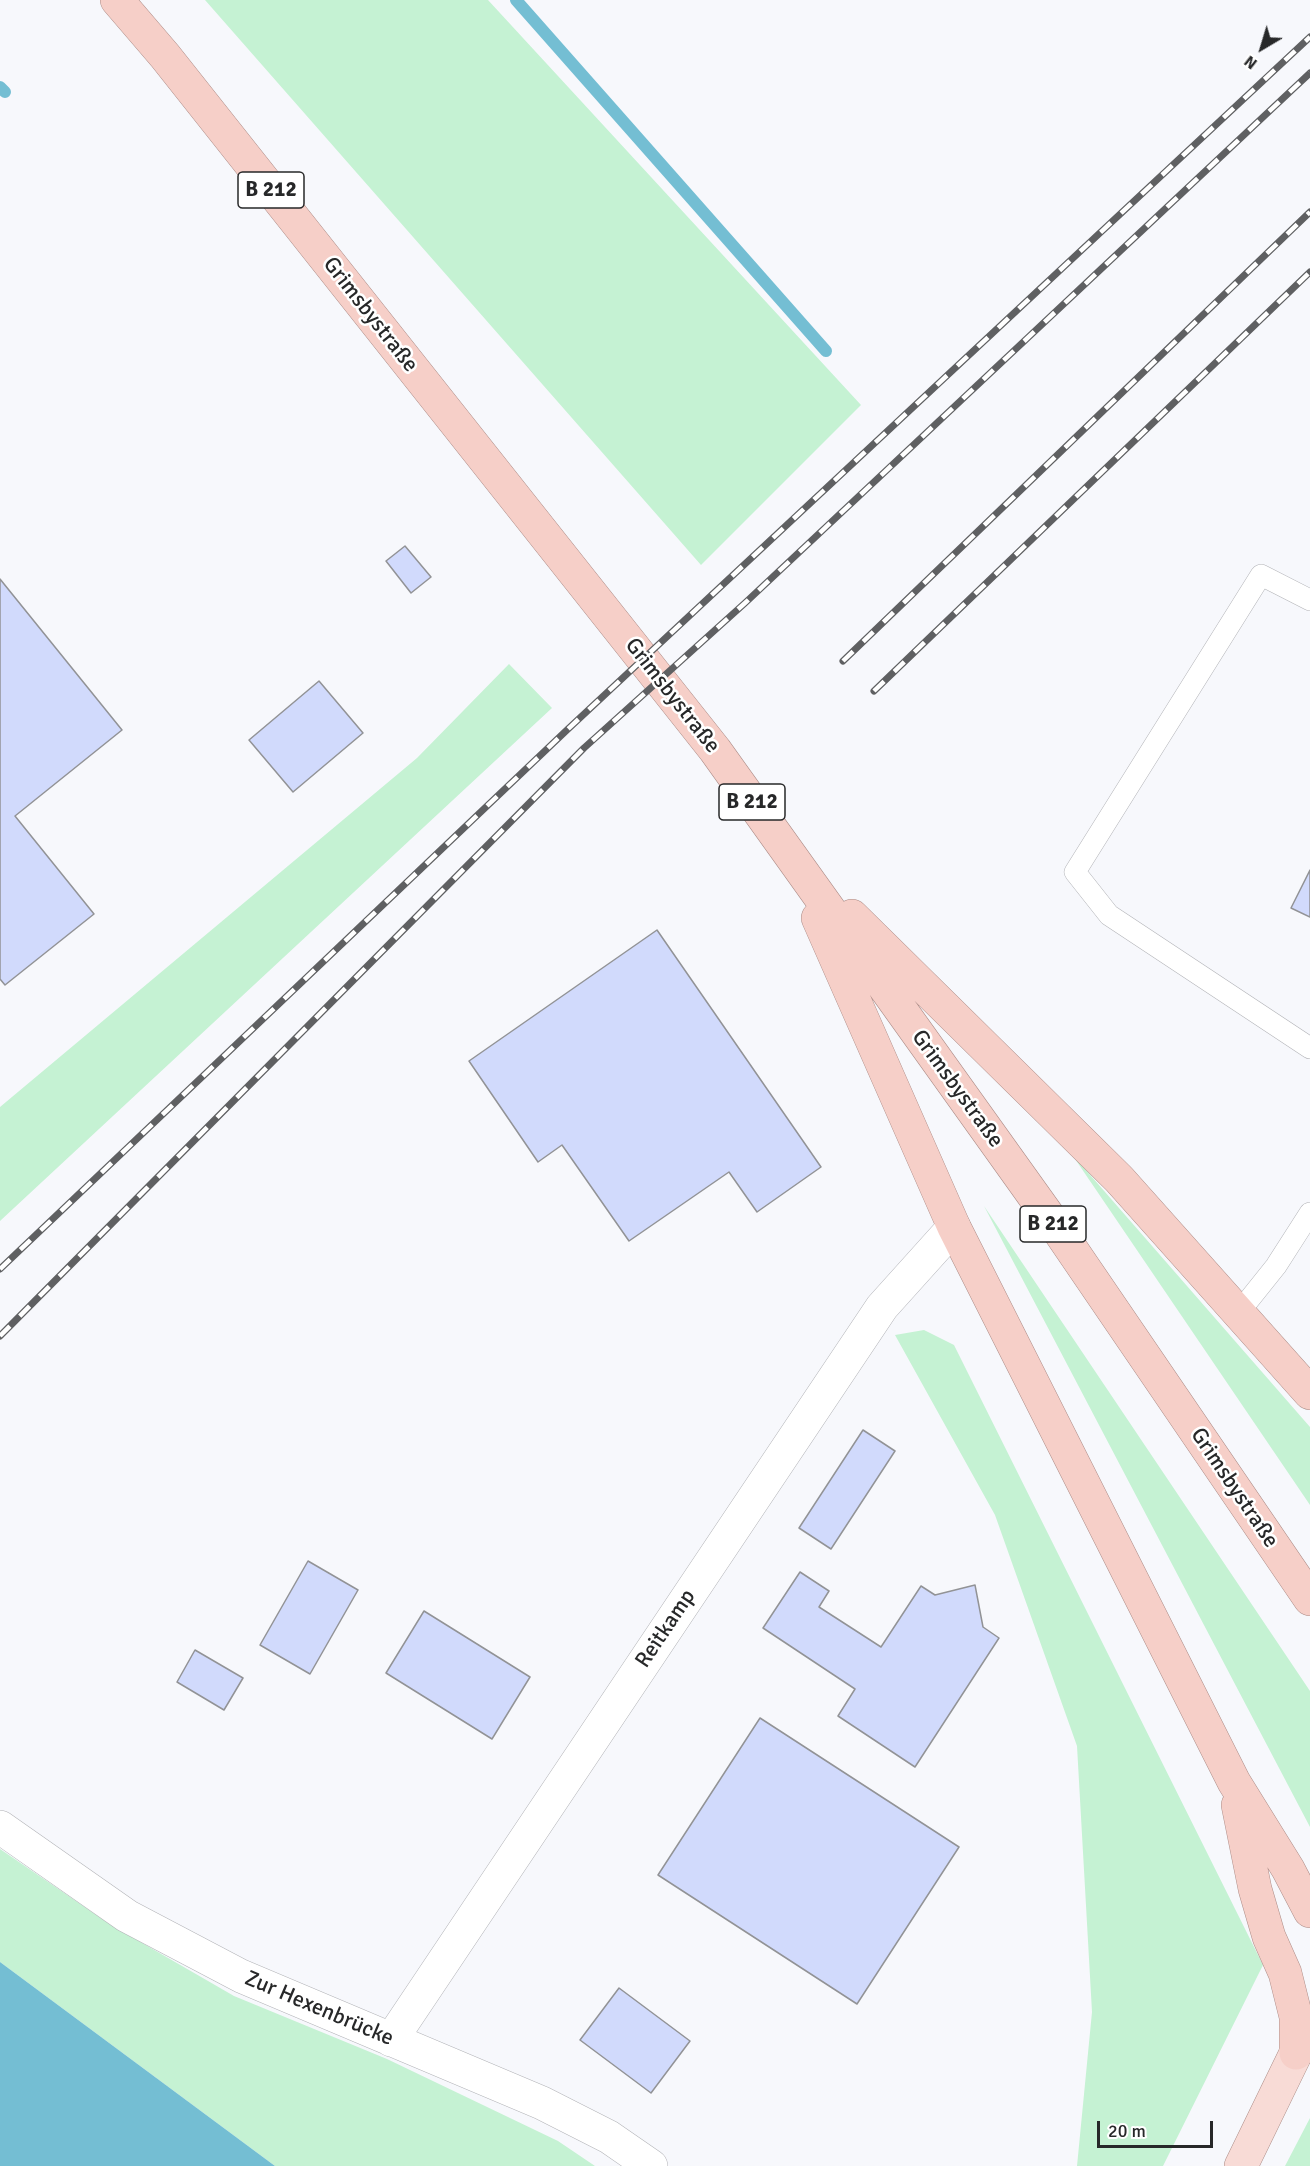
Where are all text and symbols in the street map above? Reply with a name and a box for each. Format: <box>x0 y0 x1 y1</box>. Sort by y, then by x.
north arrow <box>1232 18 1292 78</box>
text: N <box>1240 51 1261 73</box>
road number: B 212 <box>238 172 304 208</box>
street label: Grimsbystraße <box>317 252 423 378</box>
street label: Grimsbystraße <box>619 633 725 759</box>
road number: B 212 <box>719 784 785 820</box>
street label: Grimsbystraße <box>906 1025 1008 1153</box>
road number: B 212 <box>1020 1206 1086 1242</box>
street label: Grimsbystraße <box>1184 1423 1284 1553</box>
street label: Reitkamp <box>630 1585 702 1673</box>
street label: Zur Hexenbrücke <box>241 1966 397 2052</box>
scale bar <box>1100 2109 1216 2147</box>
text: 20 m <box>1108 2120 1146 2142</box>

